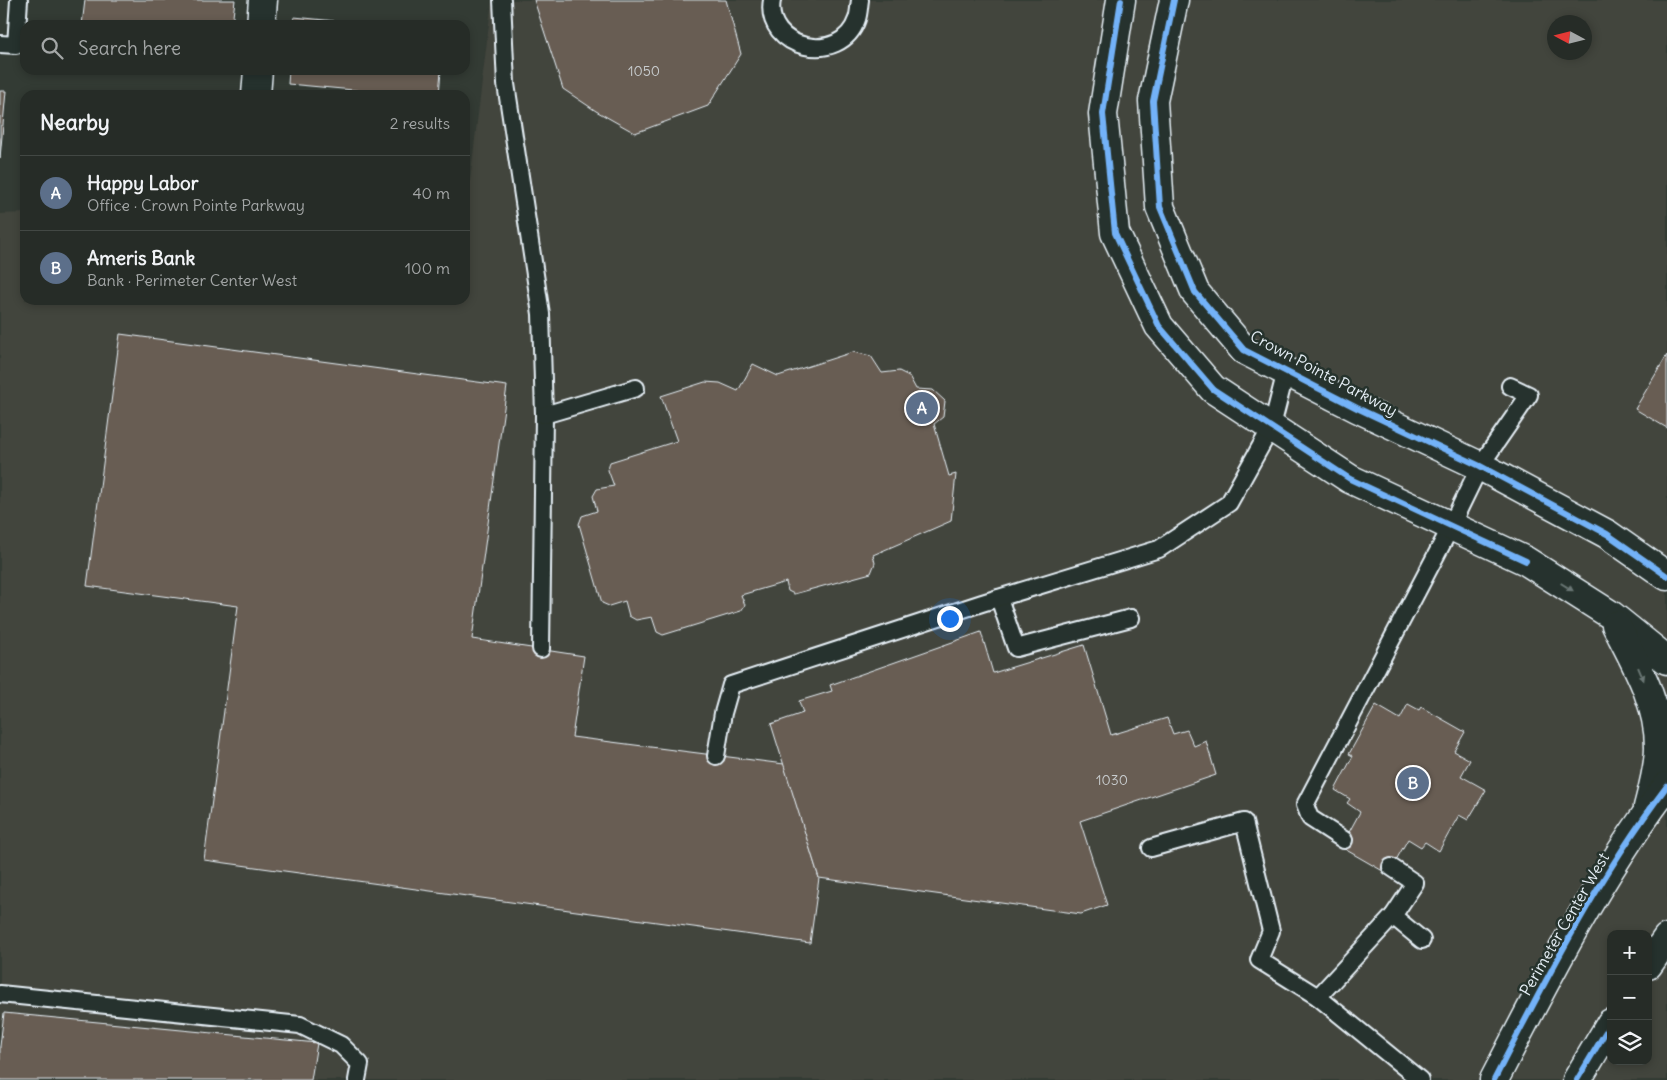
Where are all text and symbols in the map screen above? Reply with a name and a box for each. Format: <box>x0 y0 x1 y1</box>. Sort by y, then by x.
north arrow <box>1547 15 1592 60</box>
search box <box>20 20 470 75</box>
icon: search <box>38 34 66 62</box>
text: Search here <box>78 36 181 60</box>
house number: 1050 <box>628 62 660 80</box>
text: Nearby <box>40 109 110 136</box>
text: 2 results <box>390 113 450 133</box>
text: Happy Labor <box>87 171 198 195</box>
text: A <box>51 183 61 203</box>
text: 40 m <box>412 183 450 203</box>
text: Office · Crown Pointe Parkway <box>87 195 305 215</box>
text: Ameris Bank <box>87 246 195 270</box>
text: B <box>51 258 61 278</box>
text: 100 m <box>405 258 450 278</box>
text: Bank · Perimeter Center West <box>87 270 297 290</box>
street label: Crown Pointe Parkway <box>1247 326 1401 420</box>
pin: A <box>906 389 938 427</box>
one-way arrow <box>1561 582 1574 592</box>
your location <box>937 606 963 632</box>
one-way arrow <box>1637 667 1645 681</box>
pin: B <box>1397 764 1429 802</box>
house number: 1030 <box>1096 771 1128 789</box>
street label: Perimeter Center West <box>1515 848 1613 999</box>
map controls <box>1607 930 1652 1065</box>
button: + <box>1607 930 1652 975</box>
button: − <box>1607 975 1652 1020</box>
button: layers <box>1607 1020 1652 1065</box>

